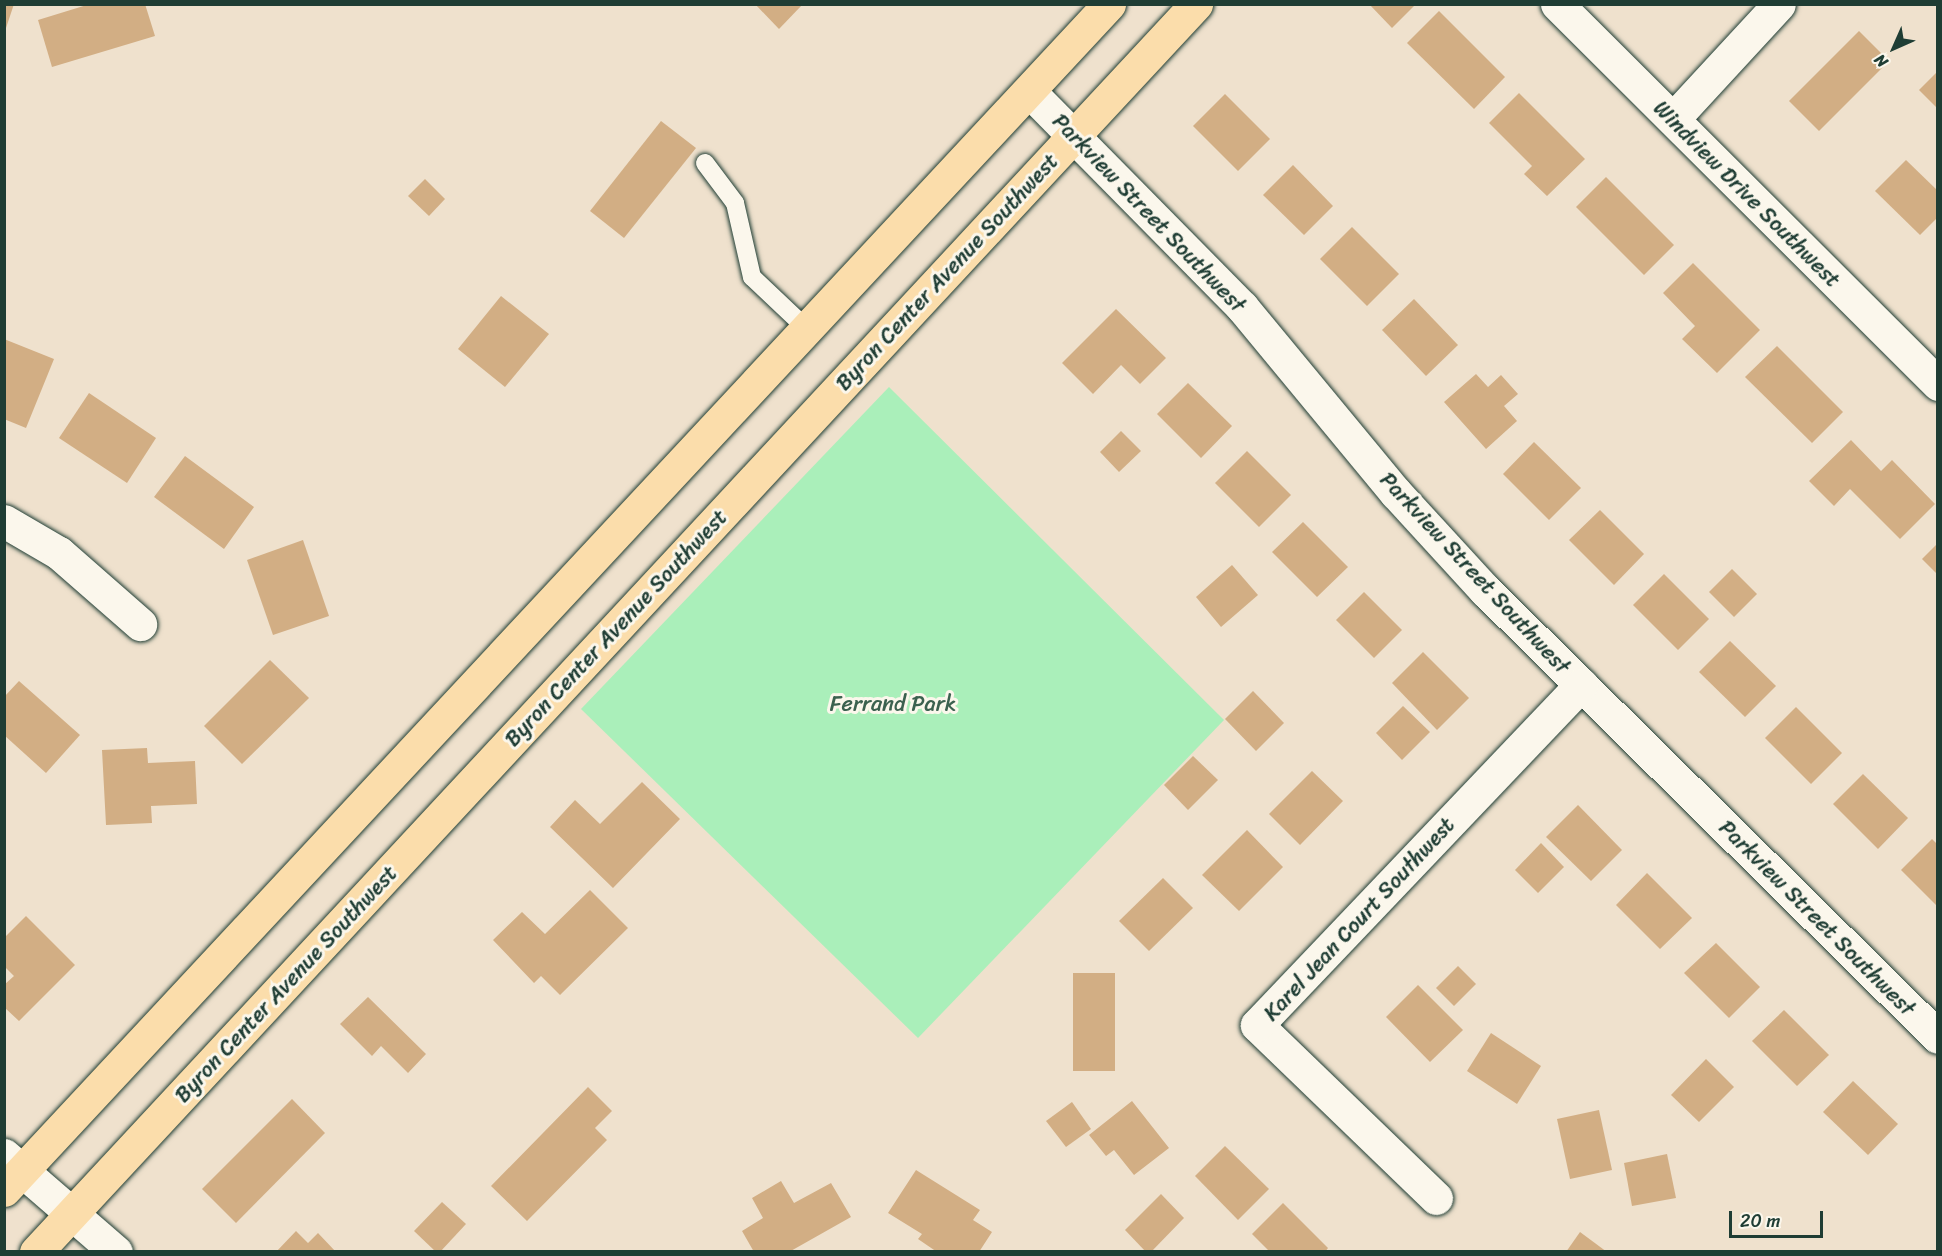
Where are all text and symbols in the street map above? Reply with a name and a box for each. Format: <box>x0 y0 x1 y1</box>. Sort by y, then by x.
north arrow <box>1864 18 1924 78</box>
text: N <box>1867 47 1895 75</box>
street label: Windview Drive Southwest <box>1648 95 1846 293</box>
street label: Parkview Street Southwest <box>1047 108 1251 318</box>
street label: Byron Center Avenue Southwest <box>830 148 1064 396</box>
street label: Parkview Street Southwest <box>1375 467 1575 679</box>
street label: Byron Center Avenue Southwest <box>499 504 733 752</box>
park label: Ferrand Park <box>830 691 956 717</box>
street label: Karel Jean Court Southwest <box>1257 811 1461 1027</box>
street label: Parkview Street Southwest <box>1714 815 1920 1021</box>
street label: Byron Center Avenue Southwest <box>169 860 403 1108</box>
scale bar <box>1732 1199 1826 1237</box>
text: 20 m <box>1740 1205 1780 1237</box>

